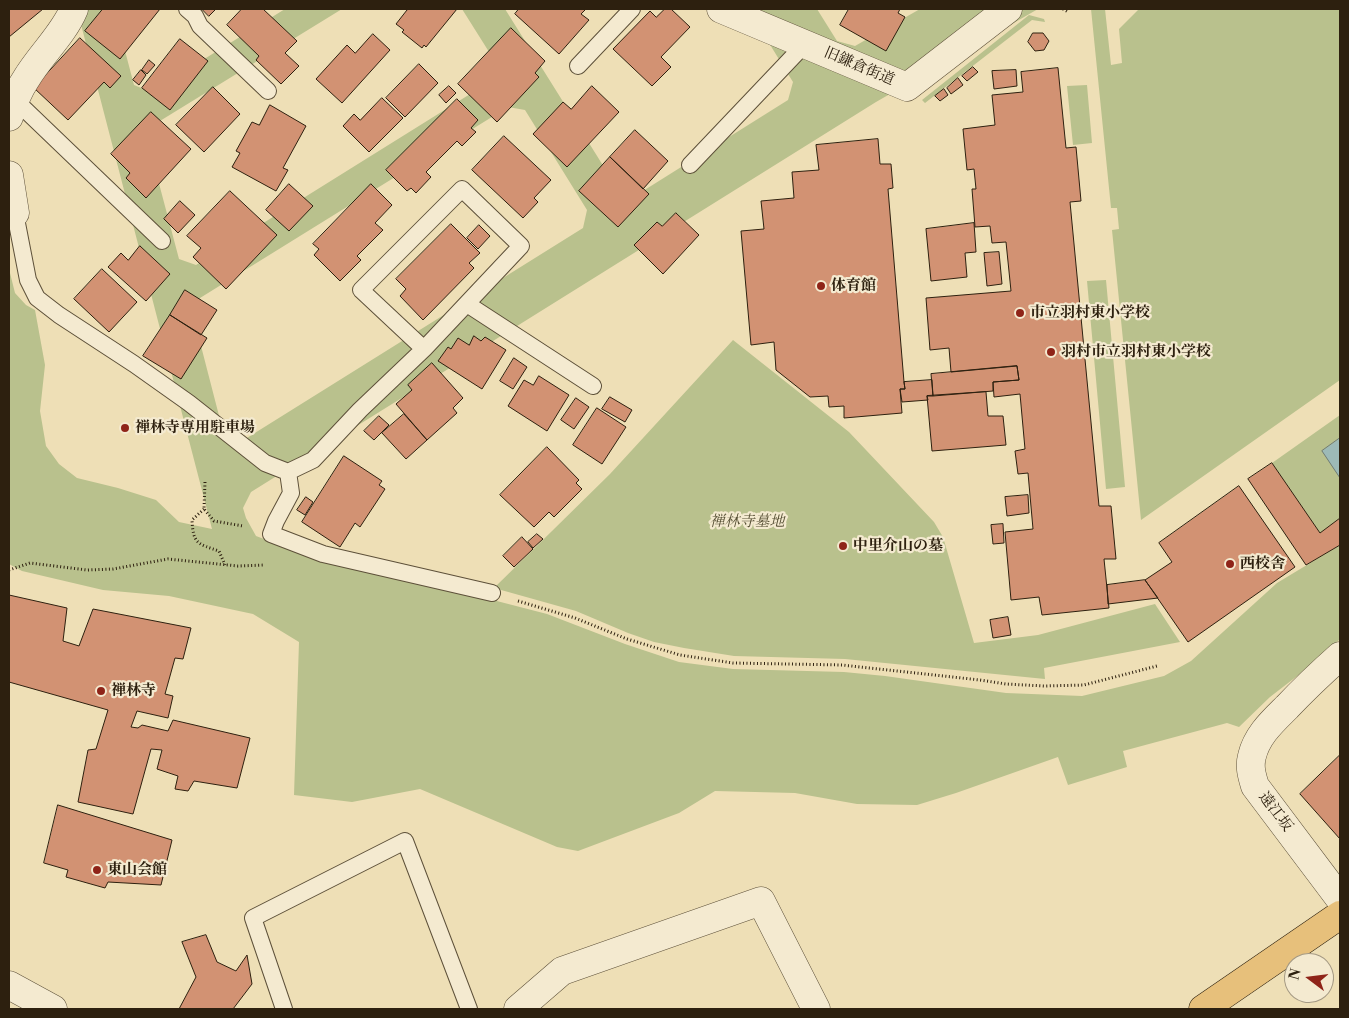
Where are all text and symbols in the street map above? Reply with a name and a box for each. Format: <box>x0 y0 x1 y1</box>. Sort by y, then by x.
street label: 旧鎌倉街道 <box>821 44 897 90</box>
place label: 体育館 <box>831 277 876 295</box>
marker: 体育館 <box>815 280 827 292</box>
place label: 市立羽村東小学校 <box>1030 304 1150 322</box>
marker: 市立羽村東小学校 <box>1014 307 1026 319</box>
place label: 羽村市立羽村東小学校 <box>1061 343 1211 361</box>
marker: 羽村市立羽村東小学校 <box>1045 346 1057 358</box>
place label: 禅林寺専用駐車場 <box>135 419 255 437</box>
marker: 禅林寺専用駐車場 <box>119 422 131 434</box>
park label: 禅林寺墓地 <box>710 513 784 531</box>
place label: 中里介山の墓 <box>853 537 943 555</box>
marker: 中里介山の墓 <box>837 540 849 552</box>
place label: 西校舎 <box>1240 555 1285 573</box>
marker: 西校舎 <box>1224 558 1236 570</box>
place label: 禅林寺 <box>111 682 156 700</box>
marker: 禅林寺 <box>95 685 107 697</box>
street label: 遠江坂 <box>1254 789 1296 835</box>
place label: 東山会館 <box>107 861 167 879</box>
marker: 東山会館 <box>91 864 103 876</box>
north arrow <box>1284 953 1334 1003</box>
text: N <box>1285 967 1306 982</box>

